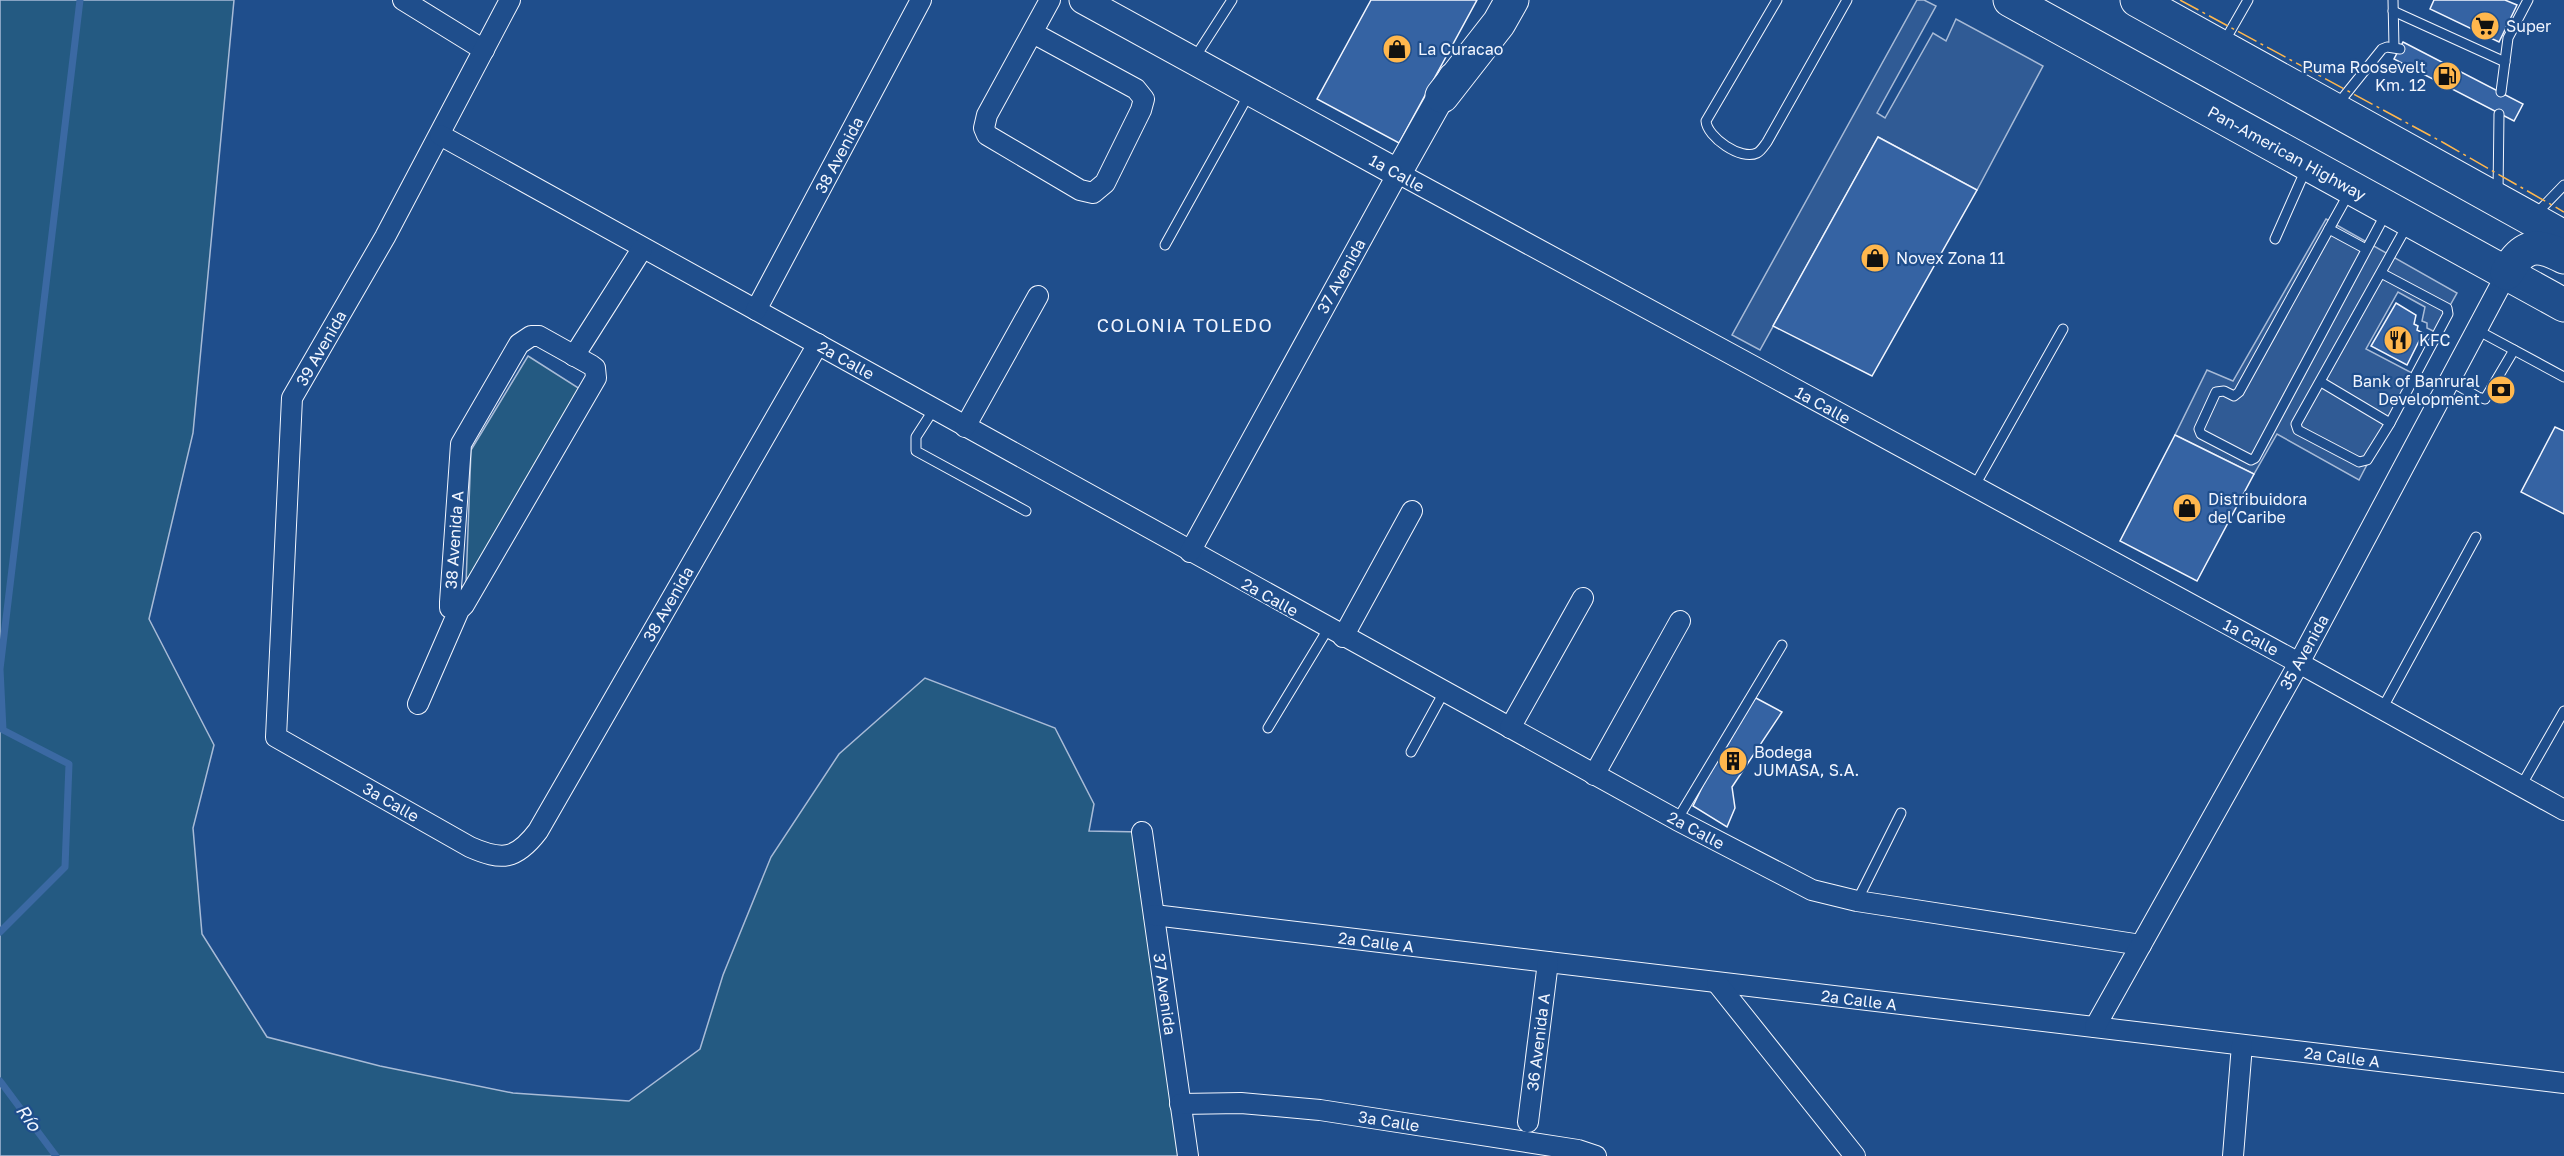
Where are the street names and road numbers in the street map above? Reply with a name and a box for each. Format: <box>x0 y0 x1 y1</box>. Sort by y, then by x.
street label: Pan-American Highway <box>2204 101 2370 205</box>
street label: 38 Avenida <box>810 113 868 197</box>
street label: 1a Calle <box>1366 150 1428 196</box>
street label: 37 Avenida <box>1312 235 1370 317</box>
street label: 39 Avenida <box>291 307 351 389</box>
street label: 2a Calle <box>814 336 878 384</box>
street label: 1a Calle <box>1792 382 1854 428</box>
street label: 38 Avenida A <box>441 490 467 590</box>
street label: 38 Avenida <box>638 563 698 645</box>
street label: 2a Calle <box>1238 573 1302 621</box>
street label: 35 Avenida <box>2275 611 2333 693</box>
street label: 1a Calle <box>2220 614 2282 660</box>
street label: 3a Calle <box>359 778 423 826</box>
street label: 2a Calle <box>1664 807 1728 853</box>
street label: 2a Calle A <box>1337 927 1415 957</box>
street label: 37 Avenida <box>1149 952 1181 1036</box>
street label: 2a Calle A <box>1820 985 1898 1015</box>
street label: 36 Avenida A <box>1522 992 1554 1092</box>
street label: 2a Calle A <box>2303 1042 2381 1072</box>
street label: 3a Calle <box>1357 1106 1421 1136</box>

